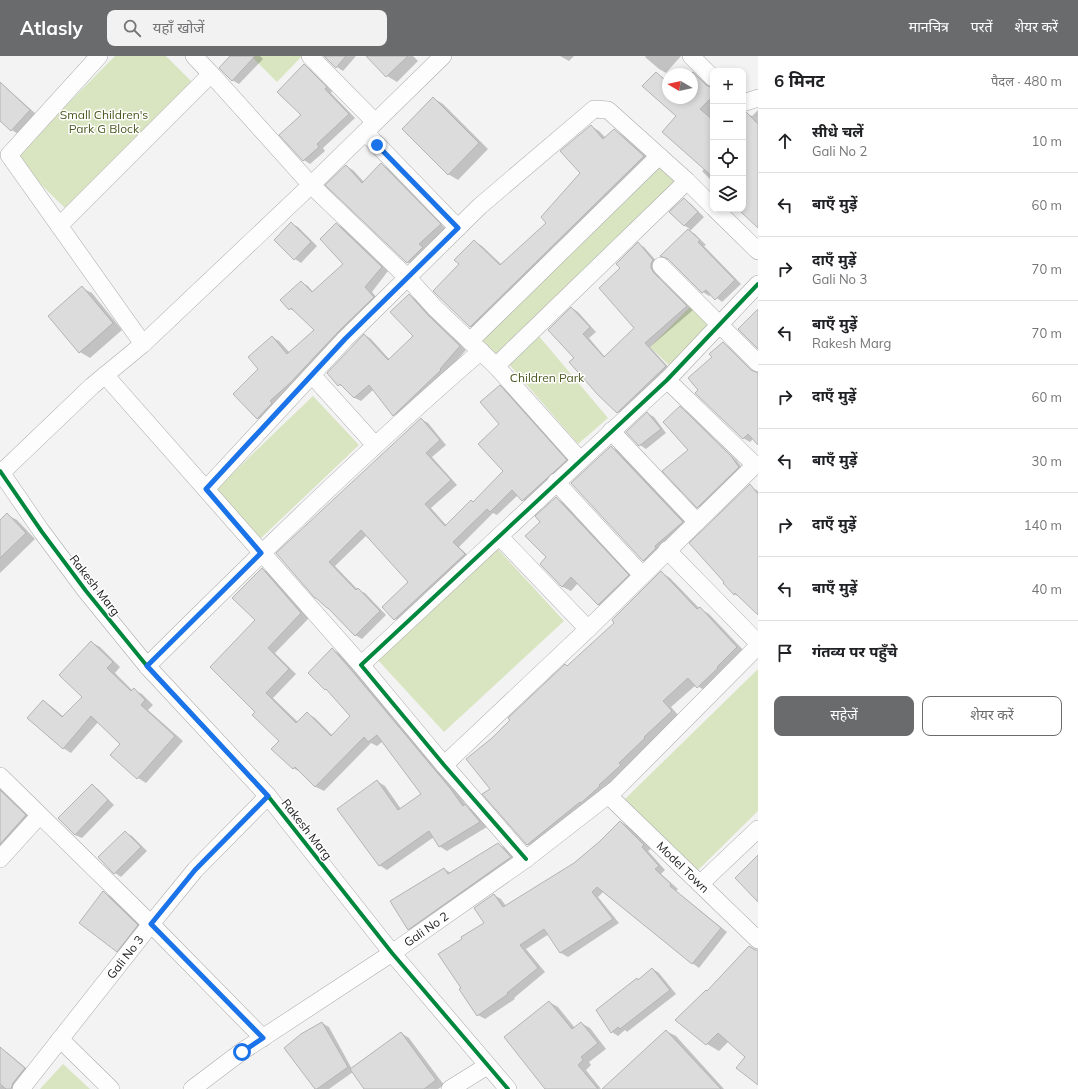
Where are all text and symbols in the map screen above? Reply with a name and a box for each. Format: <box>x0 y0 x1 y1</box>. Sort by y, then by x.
search box <box>107 10 387 46</box>
text: Atlasly <box>20 16 83 40</box>
icon: search <box>121 17 143 39</box>
text: यहाँ खोजें <box>153 18 204 37</box>
text: मानचित्र <box>909 18 949 36</box>
text: परतें <box>971 18 993 36</box>
text: शेयर करें <box>1015 18 1058 36</box>
north arrow <box>662 68 698 104</box>
map controls <box>710 68 746 212</box>
button: + <box>710 68 746 104</box>
text: 6 मिनट <box>774 70 825 91</box>
text: पैदल · 480 m <box>991 73 1062 89</box>
button: − <box>710 104 746 140</box>
park label: Small Children's Park G Block <box>60 107 148 136</box>
text: सीधे चलें <box>812 122 863 141</box>
icon: ahead <box>774 130 796 152</box>
text: 10 m <box>1032 133 1062 149</box>
route end <box>368 136 386 154</box>
button: locate <box>710 140 746 176</box>
text: Gali No 2 <box>812 143 867 159</box>
button: layers <box>710 176 746 212</box>
icon: left <box>774 194 796 216</box>
text: बाएँ मुड़ें <box>812 194 857 213</box>
text: 60 m <box>1032 197 1062 213</box>
text: दाएँ मुड़ें <box>812 250 856 269</box>
icon: right <box>774 258 796 280</box>
text: 70 m <box>1032 261 1062 277</box>
text: Gali No 3 <box>812 271 867 287</box>
text: बाएँ मुड़ें <box>812 314 857 333</box>
icon: left <box>774 322 796 344</box>
text: 70 m <box>1032 325 1062 341</box>
text: Rakesh Marg <box>812 335 891 351</box>
park label: Children Park <box>510 370 585 385</box>
icon: right <box>774 386 796 408</box>
text: दाएँ मुड़ें <box>812 386 856 405</box>
text: 60 m <box>1032 389 1062 405</box>
icon: left <box>774 450 796 472</box>
text: बाएँ मुड़ें <box>812 450 857 469</box>
text: 30 m <box>1032 453 1062 469</box>
icon: right <box>774 514 796 536</box>
text: दाएँ मुड़ें <box>812 514 856 533</box>
text: 140 m <box>1024 517 1062 533</box>
street label: Rakesh Marg <box>67 552 123 618</box>
icon: left <box>774 578 796 600</box>
text: बाएँ मुड़ें <box>812 578 857 597</box>
text: 40 m <box>1032 581 1062 597</box>
icon: arrive <box>774 642 796 664</box>
text: गंतव्य पर पहुँचे <box>812 642 897 661</box>
button: सहेजें <box>774 696 914 736</box>
button: शेयर करें <box>922 696 1062 736</box>
street label: Rakesh Marg <box>279 796 335 862</box>
street label: Model Town <box>654 838 712 896</box>
street label: Gali No 2 <box>401 908 451 950</box>
street label: Gali No 3 <box>103 932 147 982</box>
route start <box>233 1043 251 1061</box>

